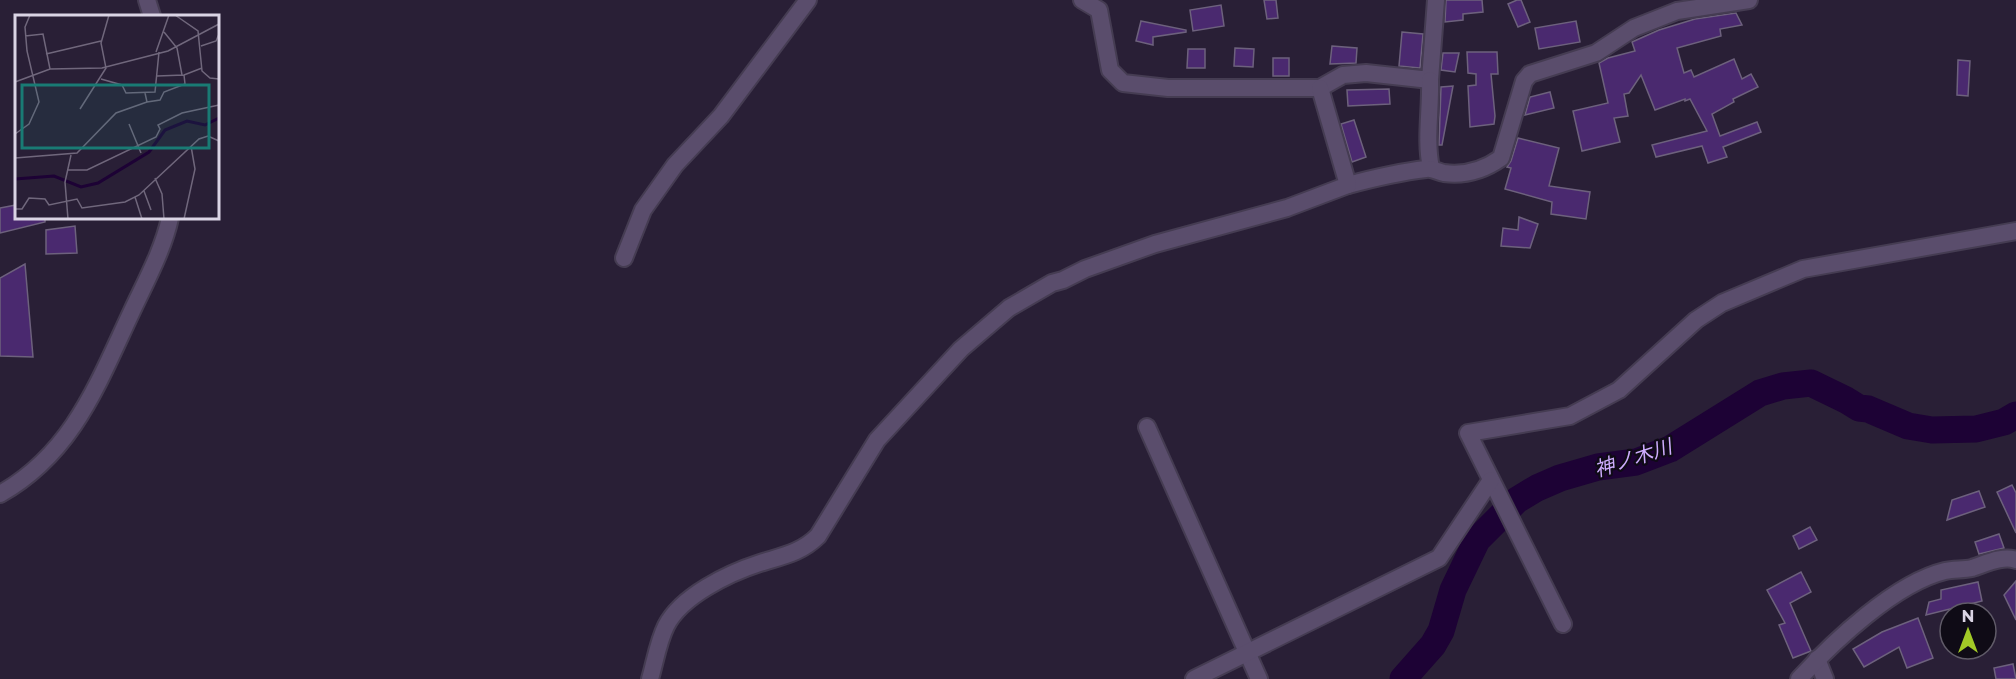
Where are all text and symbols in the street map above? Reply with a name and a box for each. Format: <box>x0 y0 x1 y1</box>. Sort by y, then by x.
inset map <box>15 15 219 219</box>
water label: 神ノ木川 <box>1591 434 1677 482</box>
north arrow <box>1938 601 1998 661</box>
text: N <box>1962 607 1974 626</box>

